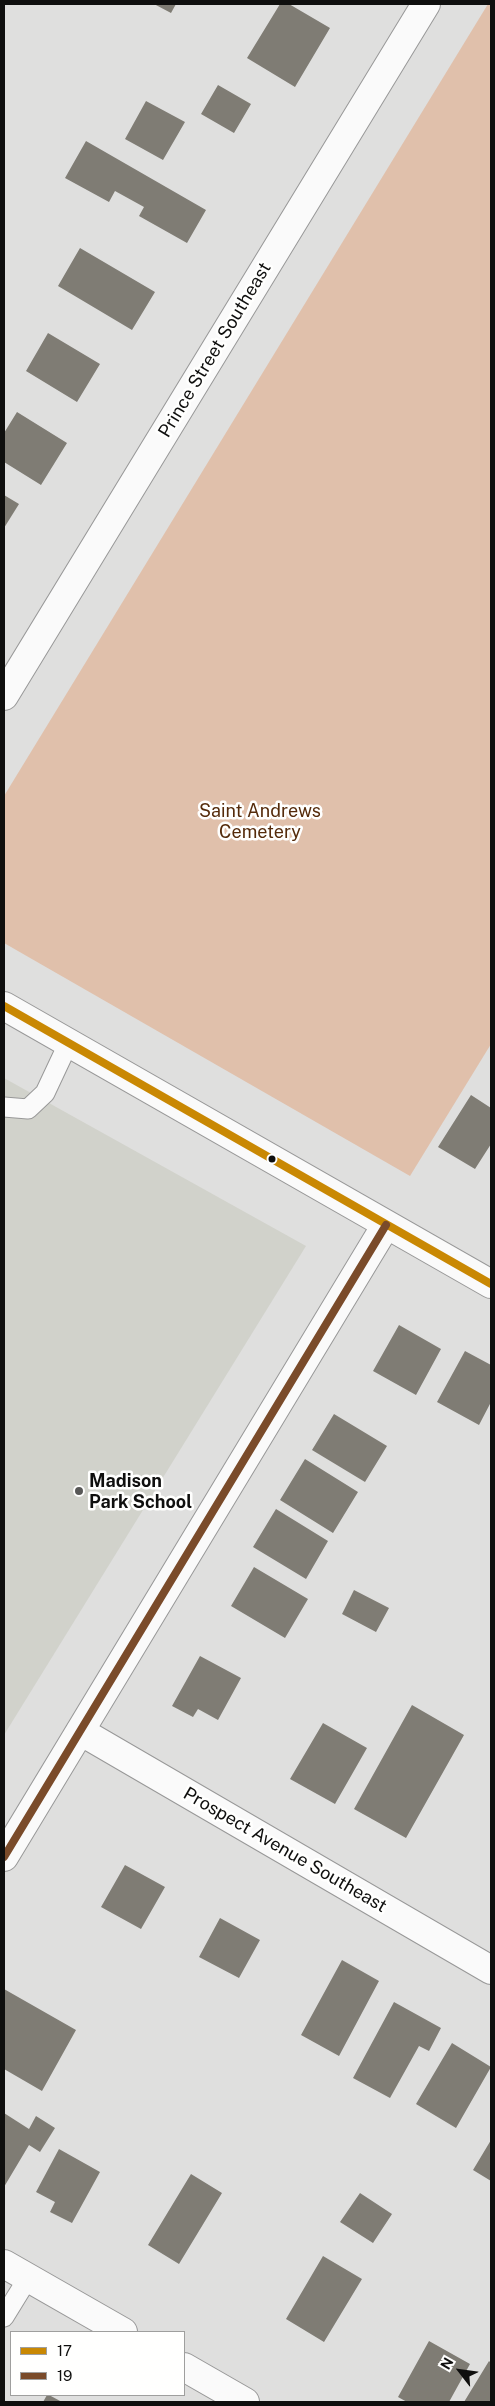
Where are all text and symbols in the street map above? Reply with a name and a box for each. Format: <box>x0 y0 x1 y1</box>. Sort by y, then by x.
street label: Prince Street Southeast <box>154 258 276 442</box>
park label: Saint Andrews Cemetery <box>199 800 321 842</box>
unlabelled marker <box>267 1154 277 1164</box>
place label: Madison Park School <box>89 1470 192 1512</box>
marker: Madison Park School <box>73 1485 85 1497</box>
street label: Prospect Avenue Southeast <box>179 1783 391 1917</box>
legend <box>10 2331 185 2396</box>
text: 17 <box>57 2342 72 2359</box>
north arrow <box>435 2346 485 2396</box>
text: N <box>437 2355 457 2372</box>
text: 19 <box>57 2367 72 2384</box>

